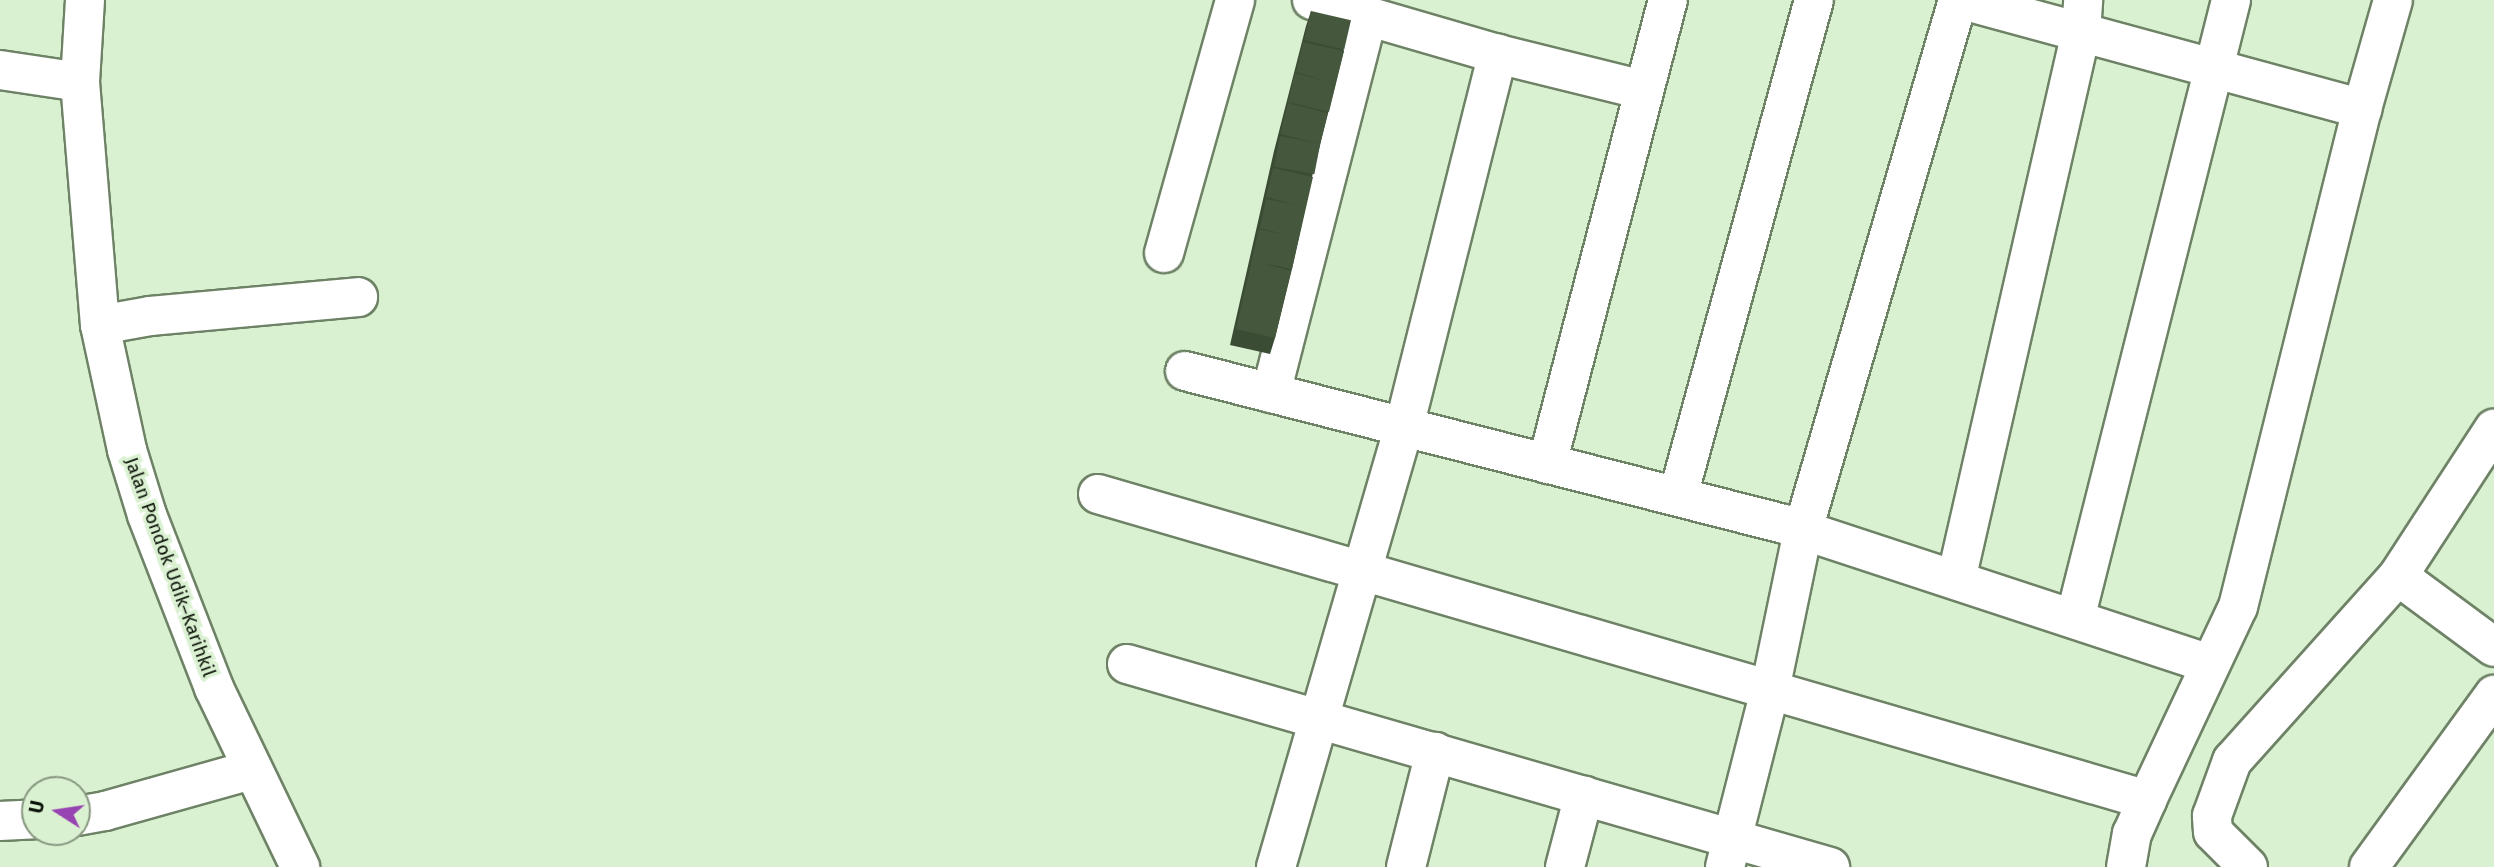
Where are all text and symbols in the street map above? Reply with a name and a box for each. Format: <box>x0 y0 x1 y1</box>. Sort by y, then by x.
street label: Jalan Pondok Udik–Karihkil <box>120 454 220 680</box>
north arrow <box>21 776 91 846</box>
text: U <box>24 799 49 815</box>

